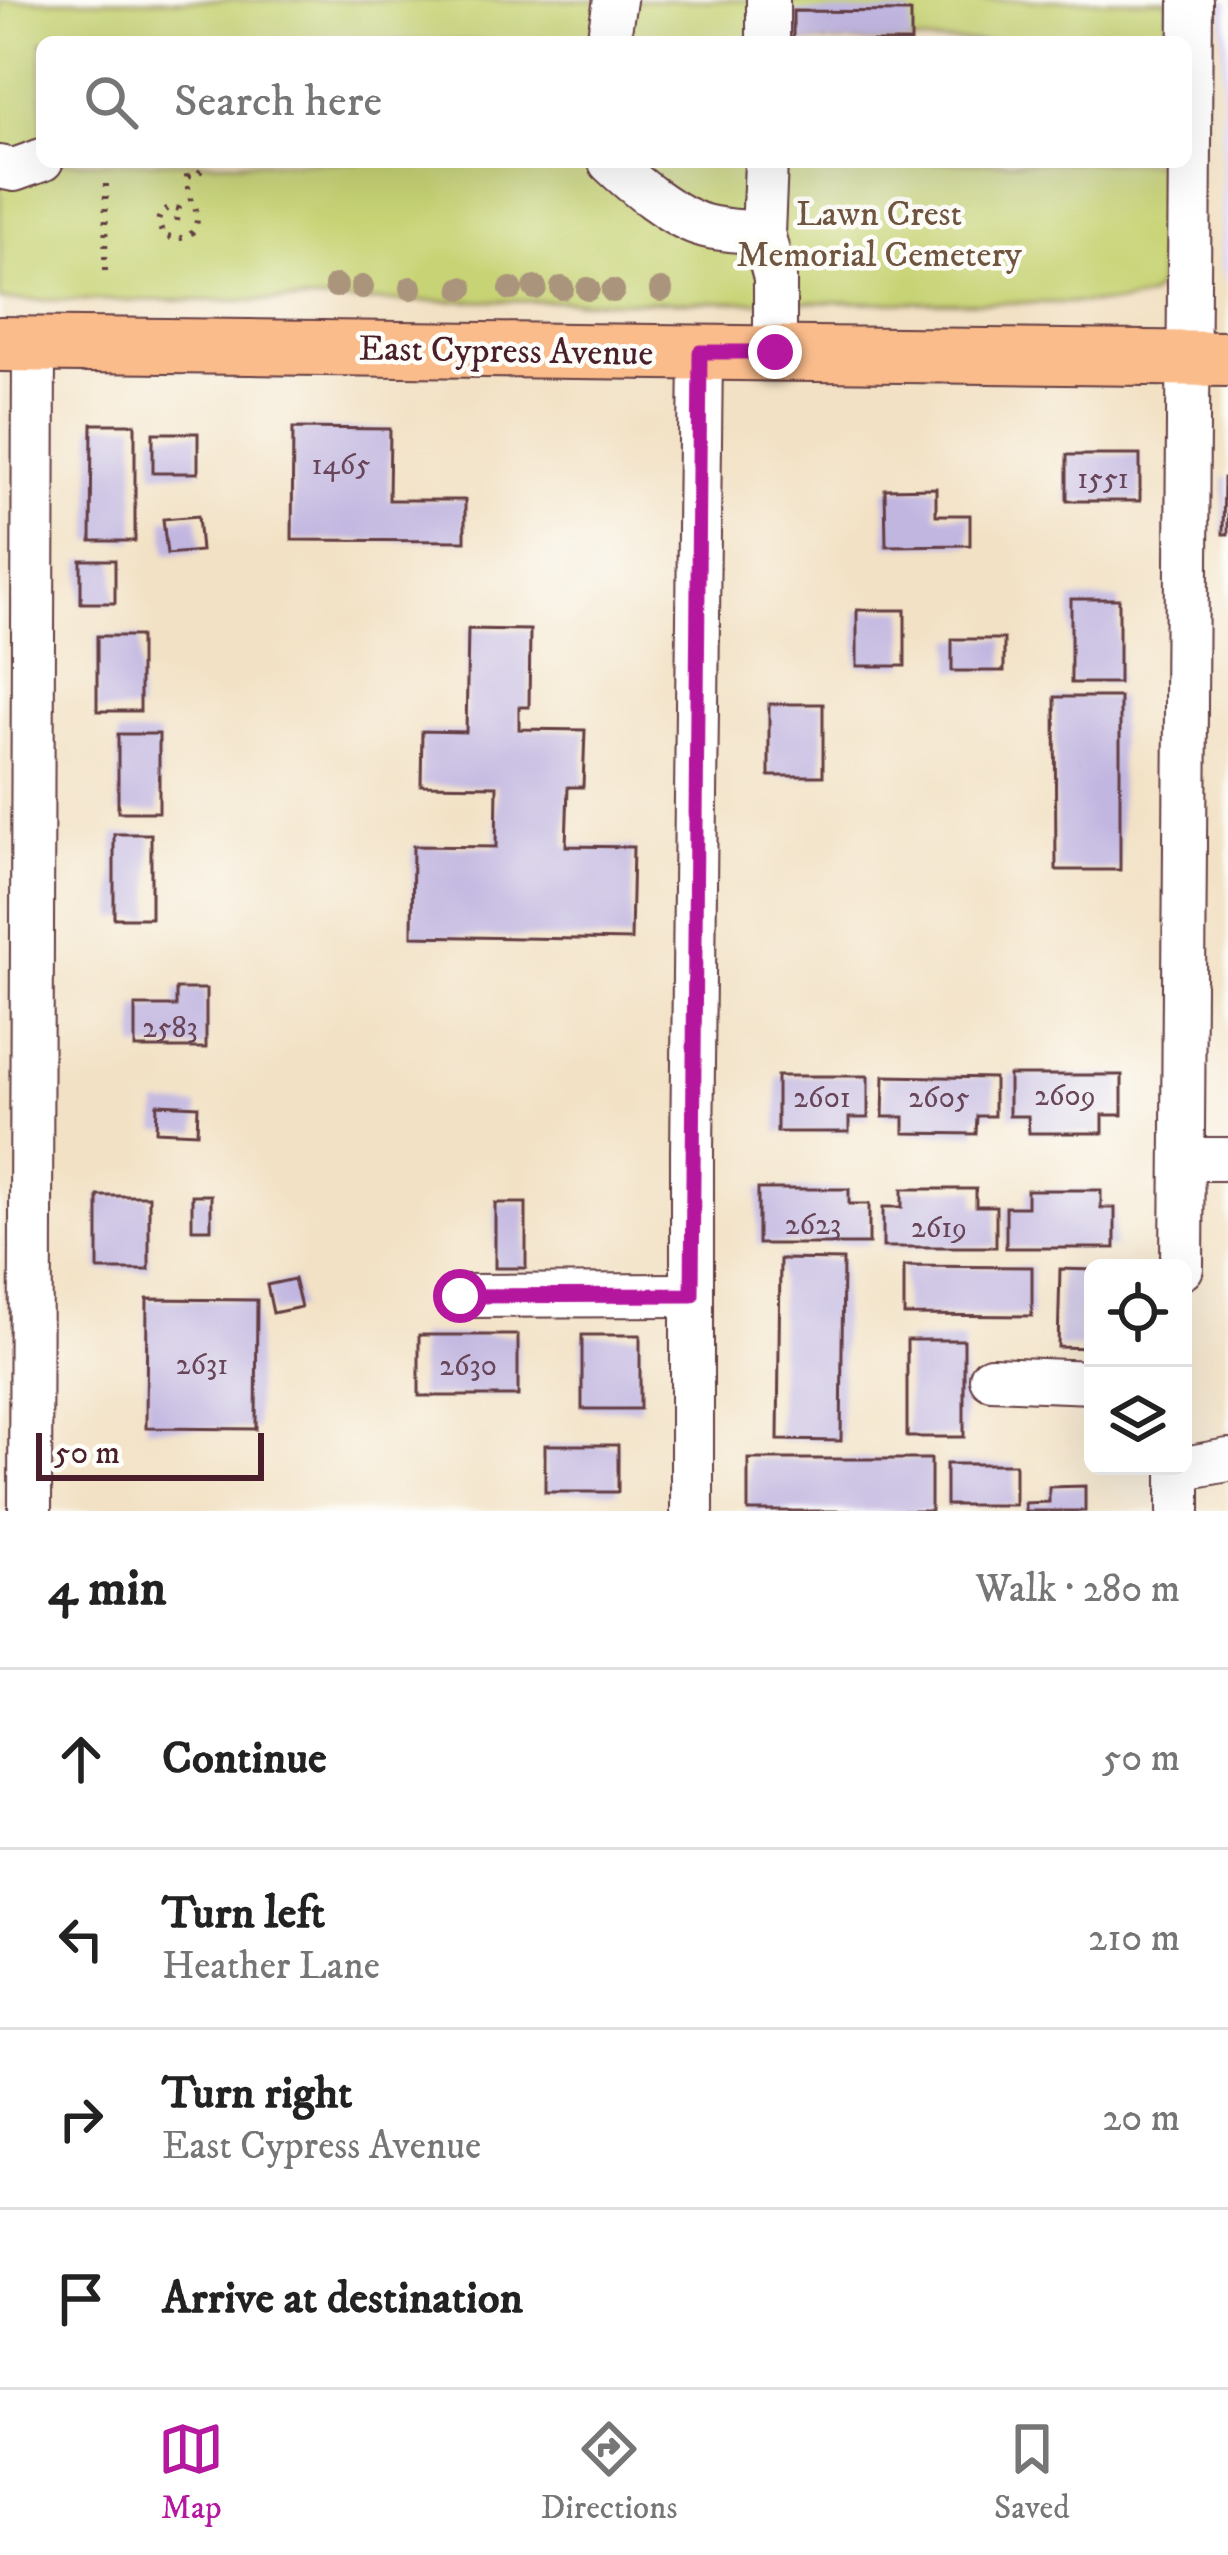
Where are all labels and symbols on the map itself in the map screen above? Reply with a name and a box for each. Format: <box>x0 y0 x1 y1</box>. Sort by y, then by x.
park label: Lawn Crest Memorial Cemetery <box>736 192 1023 278</box>
route end <box>748 325 802 379</box>
street label: East Cypress Avenue <box>358 326 654 377</box>
house number: 1465 <box>312 447 370 484</box>
house number: 1551 <box>1077 461 1129 498</box>
house number: 2583 <box>142 1010 198 1047</box>
house number: 2609 <box>1034 1078 1096 1115</box>
house number: 2601 <box>793 1080 851 1117</box>
house number: 2605 <box>908 1080 970 1117</box>
house number: 2623 <box>785 1207 841 1244</box>
house number: 2619 <box>911 1210 967 1247</box>
route start <box>433 1269 487 1323</box>
house number: 2631 <box>176 1347 228 1384</box>
house number: 2630 <box>439 1348 497 1385</box>
scale bar <box>36 1427 264 1480</box>

